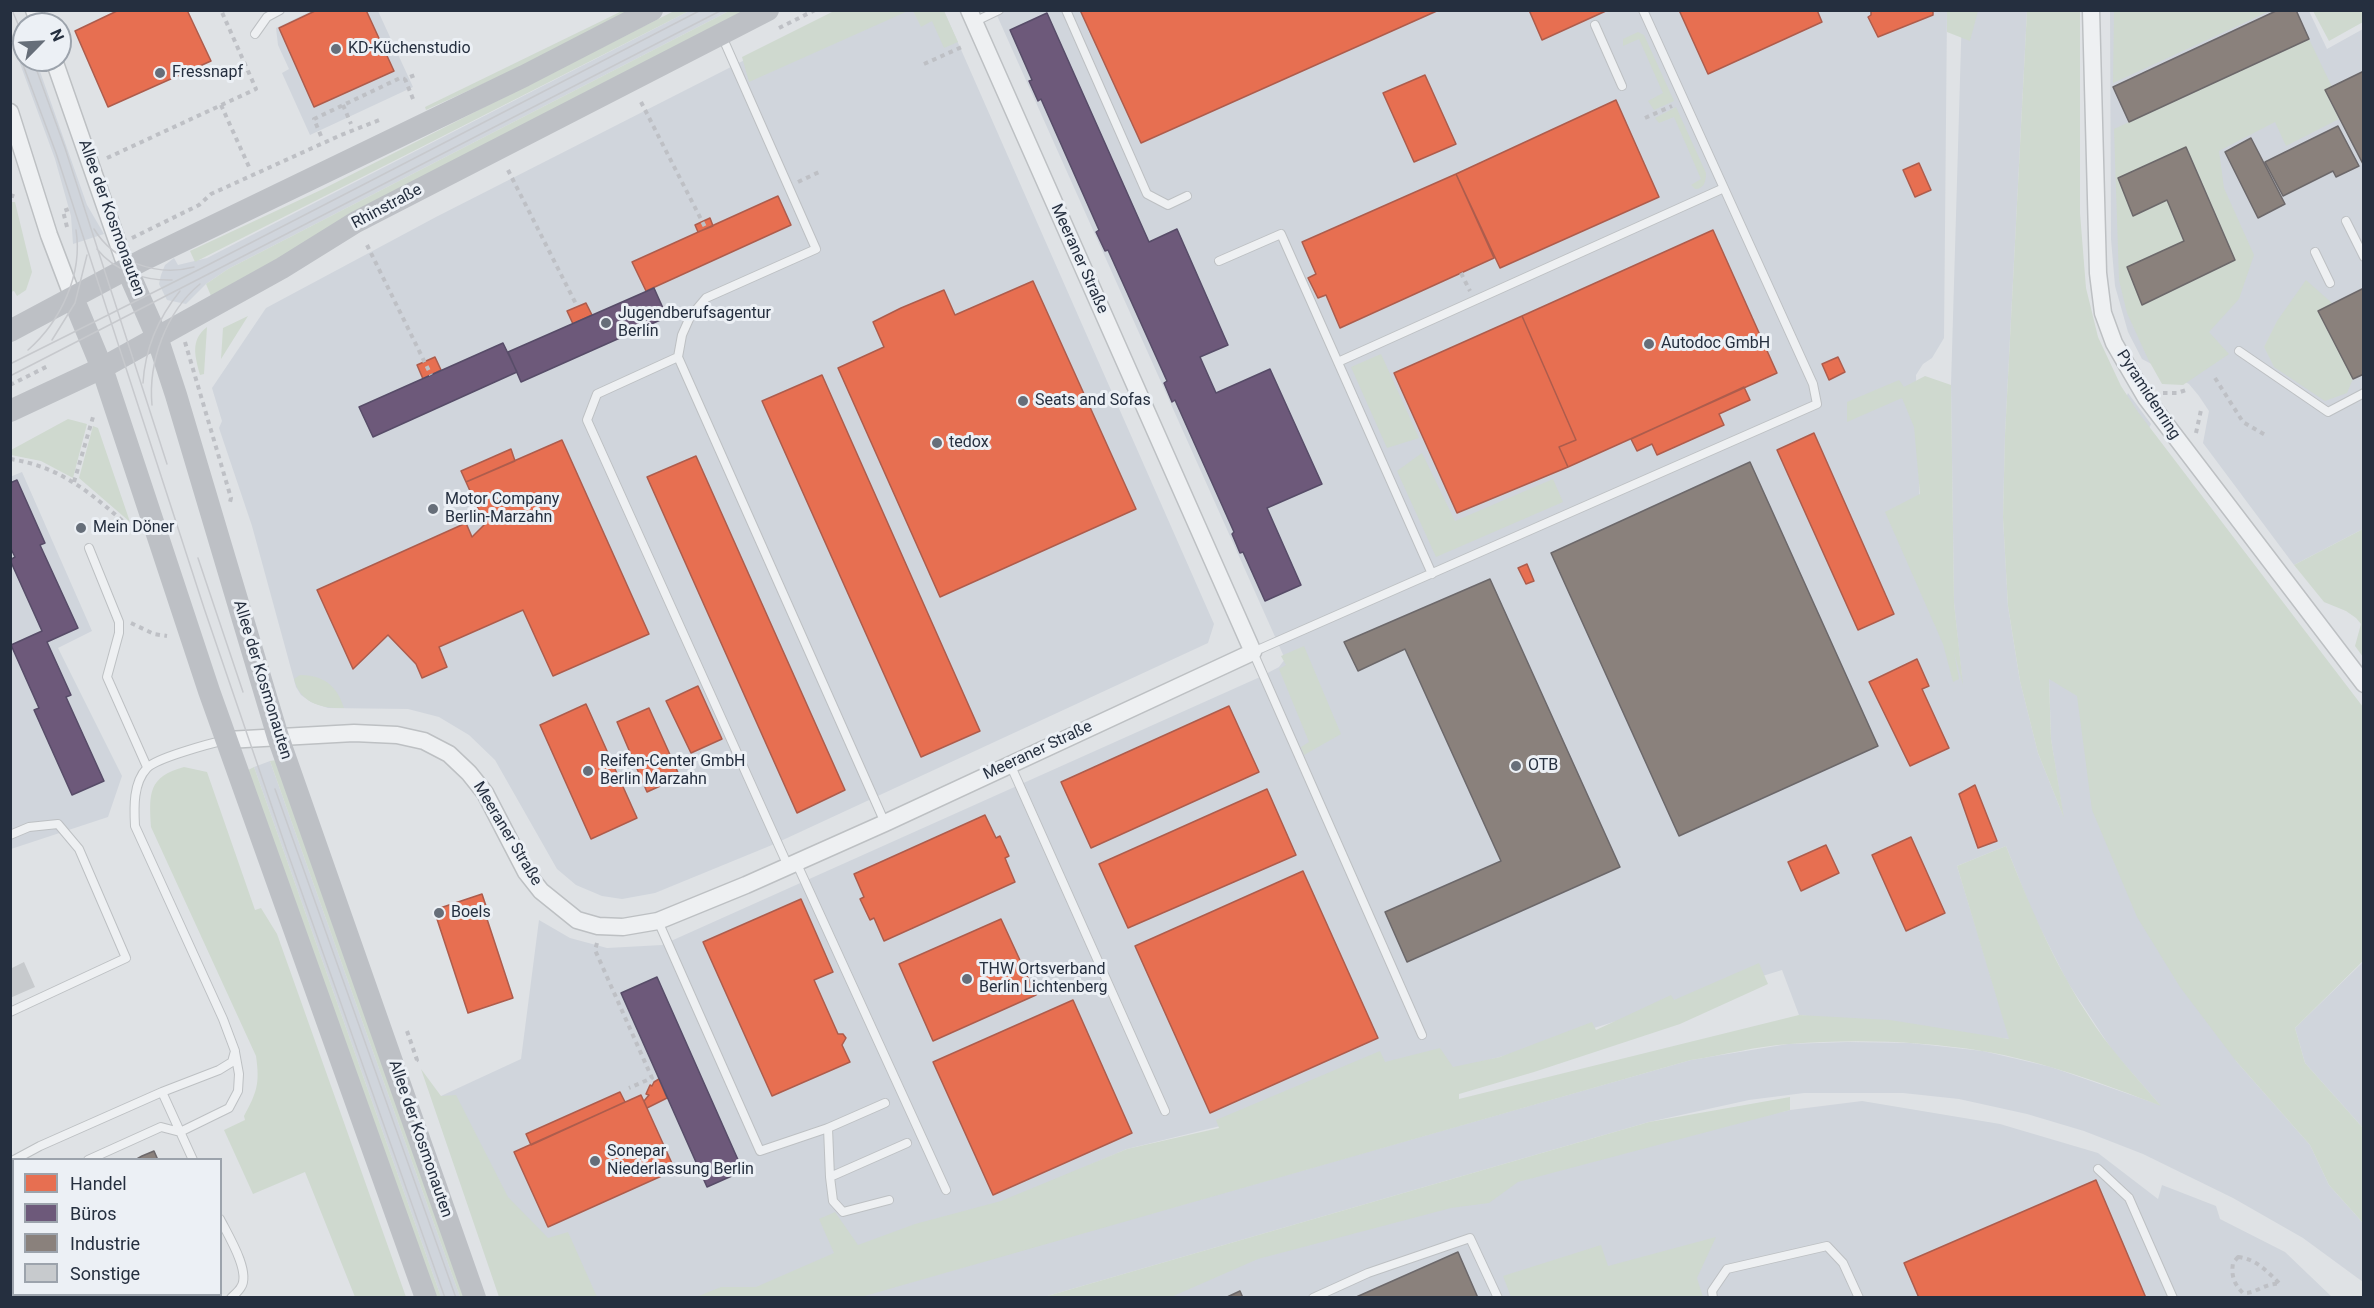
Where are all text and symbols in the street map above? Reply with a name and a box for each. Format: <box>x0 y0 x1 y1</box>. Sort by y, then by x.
north arrow <box>12 12 72 72</box>
text: N <box>46 26 68 44</box>
place label: KD-Küchenstudio <box>348 39 470 59</box>
marker: KD-Küchenstudio <box>329 42 343 56</box>
place label: Fressnapf <box>172 63 243 83</box>
marker: Fressnapf <box>153 66 167 80</box>
street label: Allee der Kosmonauten <box>74 137 148 299</box>
street label: Rhinstraße <box>349 181 425 233</box>
street label: Meeraner Straße <box>1046 201 1112 317</box>
place label: Jugendberufsagentur Berlin <box>618 304 771 342</box>
marker: Jugendberufsagentur Berlin <box>599 316 613 330</box>
place label: Autodoc GmbH <box>1661 334 1770 354</box>
marker: Autodoc GmbH <box>1642 337 1656 351</box>
street label: Pyramidenring <box>2112 347 2184 443</box>
place label: Seats and Sofas <box>1035 391 1151 411</box>
marker: Seats and Sofas <box>1016 394 1030 408</box>
place label: tedox <box>949 433 989 453</box>
marker: tedox <box>930 436 944 450</box>
place label: Motor Company Berlin-Marzahn <box>445 490 559 528</box>
marker: Motor Company Berlin-Marzahn <box>426 502 440 516</box>
place label: Mein Döner <box>93 518 175 538</box>
marker: Mein Döner <box>74 521 88 535</box>
street label: Allee der Kosmonauten <box>229 598 295 762</box>
street label: Meeraner Straße <box>980 717 1096 785</box>
place label: Reifen-Center GmbH Berlin Marzahn <box>600 752 746 790</box>
place label: OTB <box>1528 756 1558 776</box>
marker: OTB <box>1509 759 1523 773</box>
marker: Reifen-Center GmbH Berlin Marzahn <box>581 764 595 778</box>
street label: Meeraner Straße <box>468 778 546 890</box>
place label: Boels <box>451 903 491 923</box>
marker: Boels <box>432 906 446 920</box>
place label: THW Ortsverband Berlin Lichtenberg <box>979 960 1107 998</box>
marker: THW Ortsverband Berlin Lichtenberg <box>960 972 974 986</box>
street label: Allee der Kosmonauten <box>384 1058 456 1220</box>
place label: Sonepar Niederlassung Berlin <box>607 1142 754 1180</box>
marker: Sonepar Niederlassung Berlin <box>588 1154 602 1168</box>
legend <box>12 1158 222 1296</box>
text: Handel <box>70 1173 127 1194</box>
text: Büros <box>70 1203 117 1224</box>
text: Industrie <box>70 1233 140 1254</box>
text: Sonstige <box>70 1263 140 1284</box>

